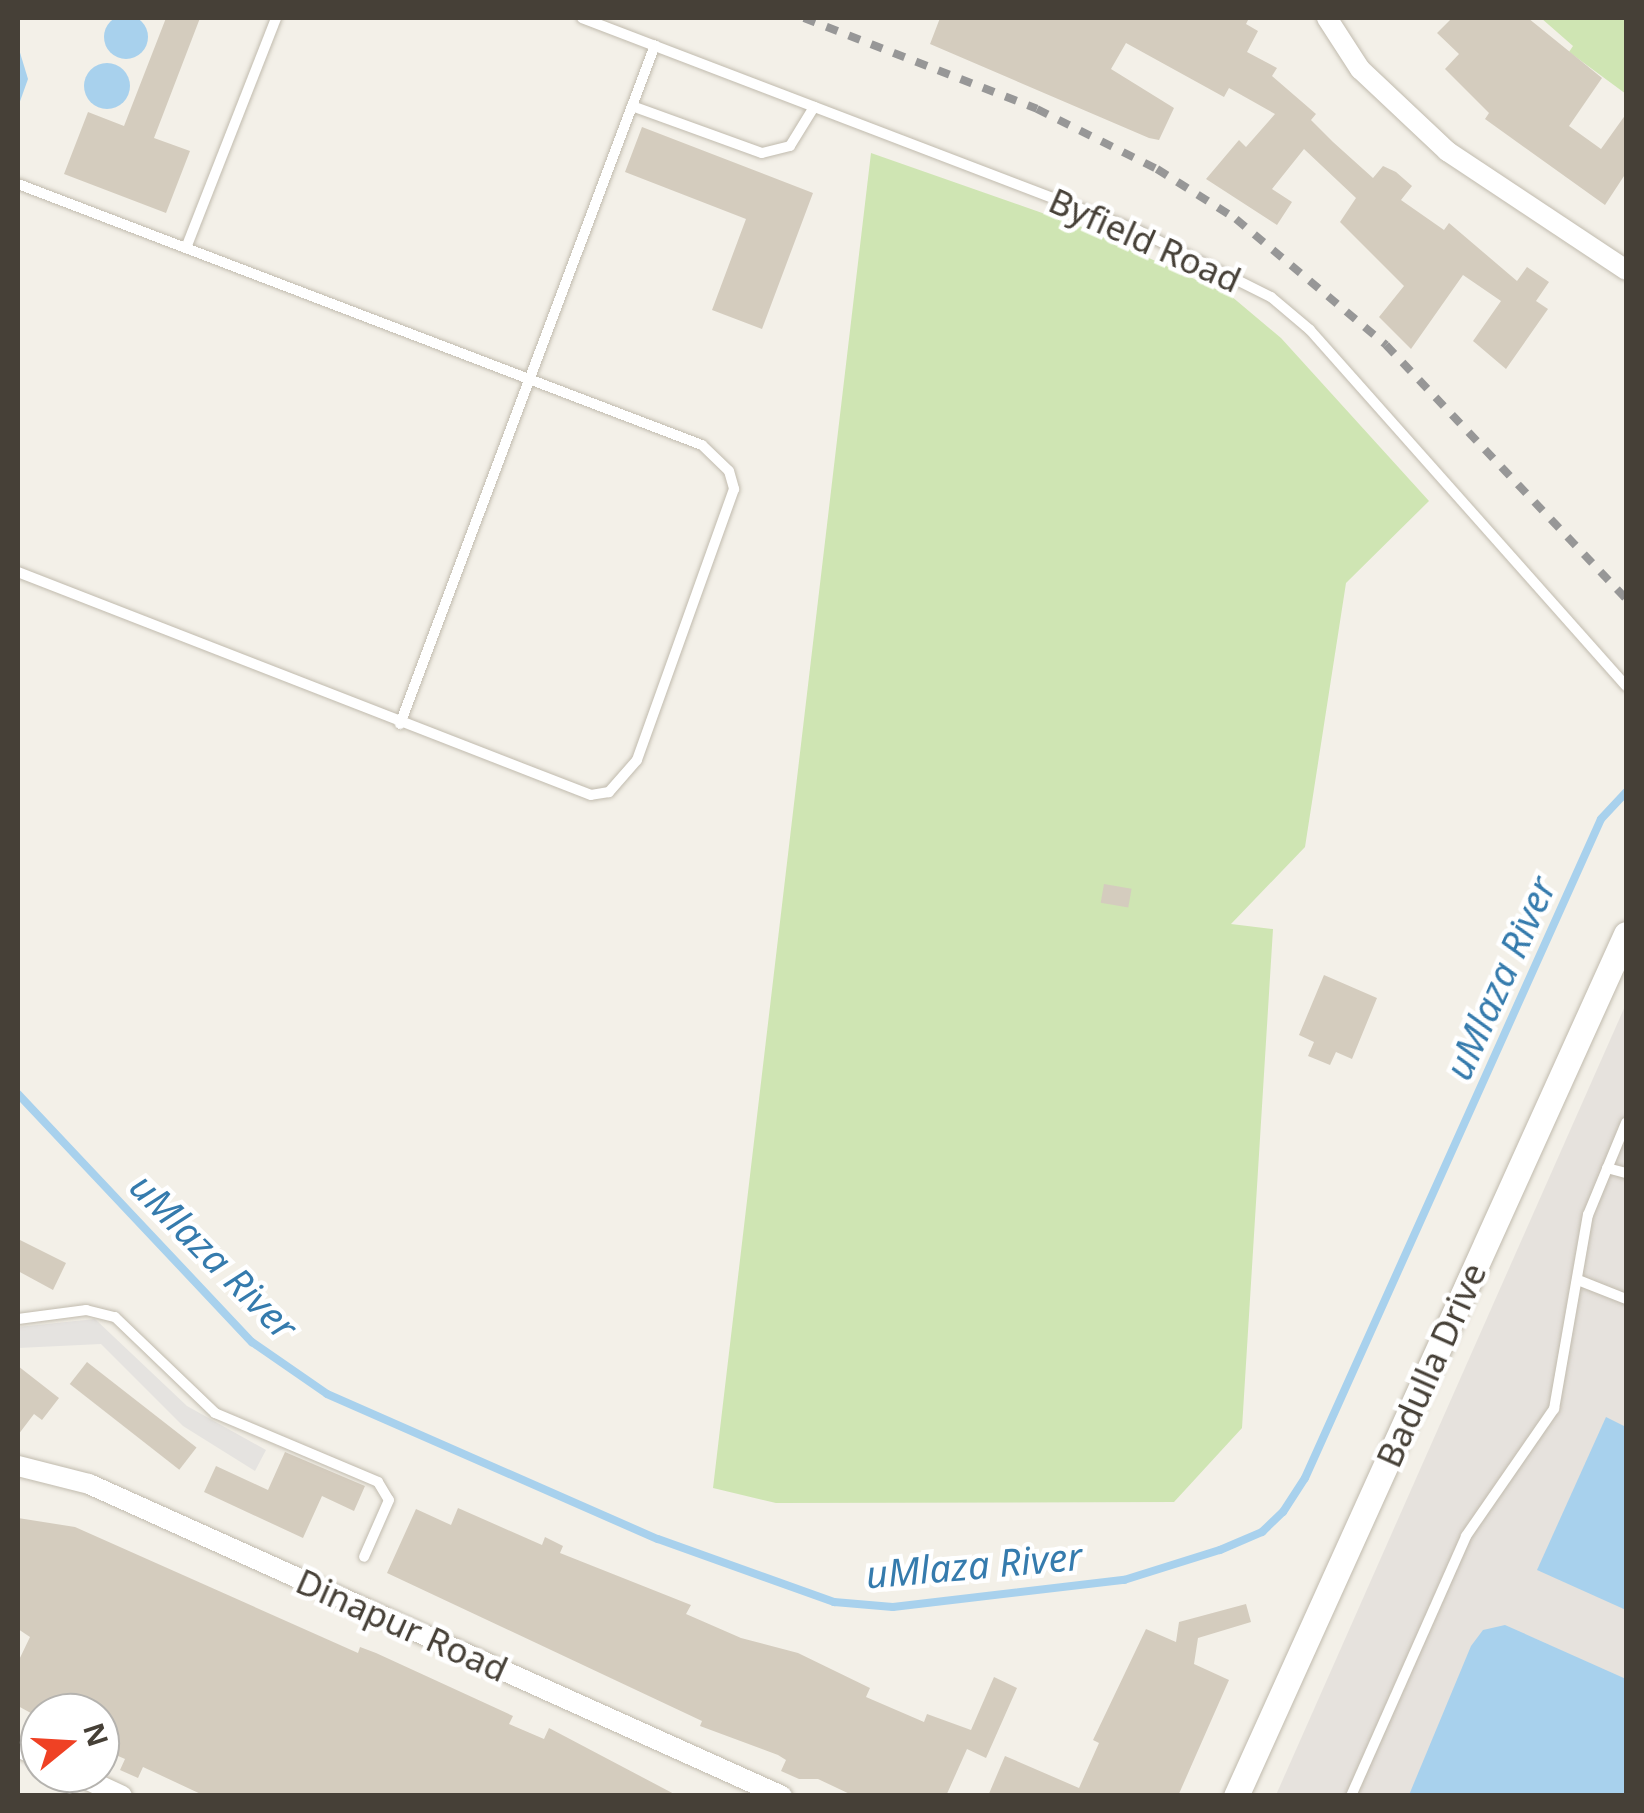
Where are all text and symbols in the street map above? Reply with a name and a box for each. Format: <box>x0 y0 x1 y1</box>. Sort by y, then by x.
street label: Byfield Road <box>1043 179 1247 301</box>
water label: uMlaza River <box>1435 870 1565 1086</box>
water label: uMlaza River <box>121 1163 307 1349</box>
street label: Badulla Drive <box>1367 1256 1495 1474</box>
water label: uMlaza River <box>864 1533 1084 1597</box>
street label: Dinapur Road <box>290 1560 514 1690</box>
north arrow <box>20 1693 120 1793</box>
text: N <box>75 1718 118 1751</box>

